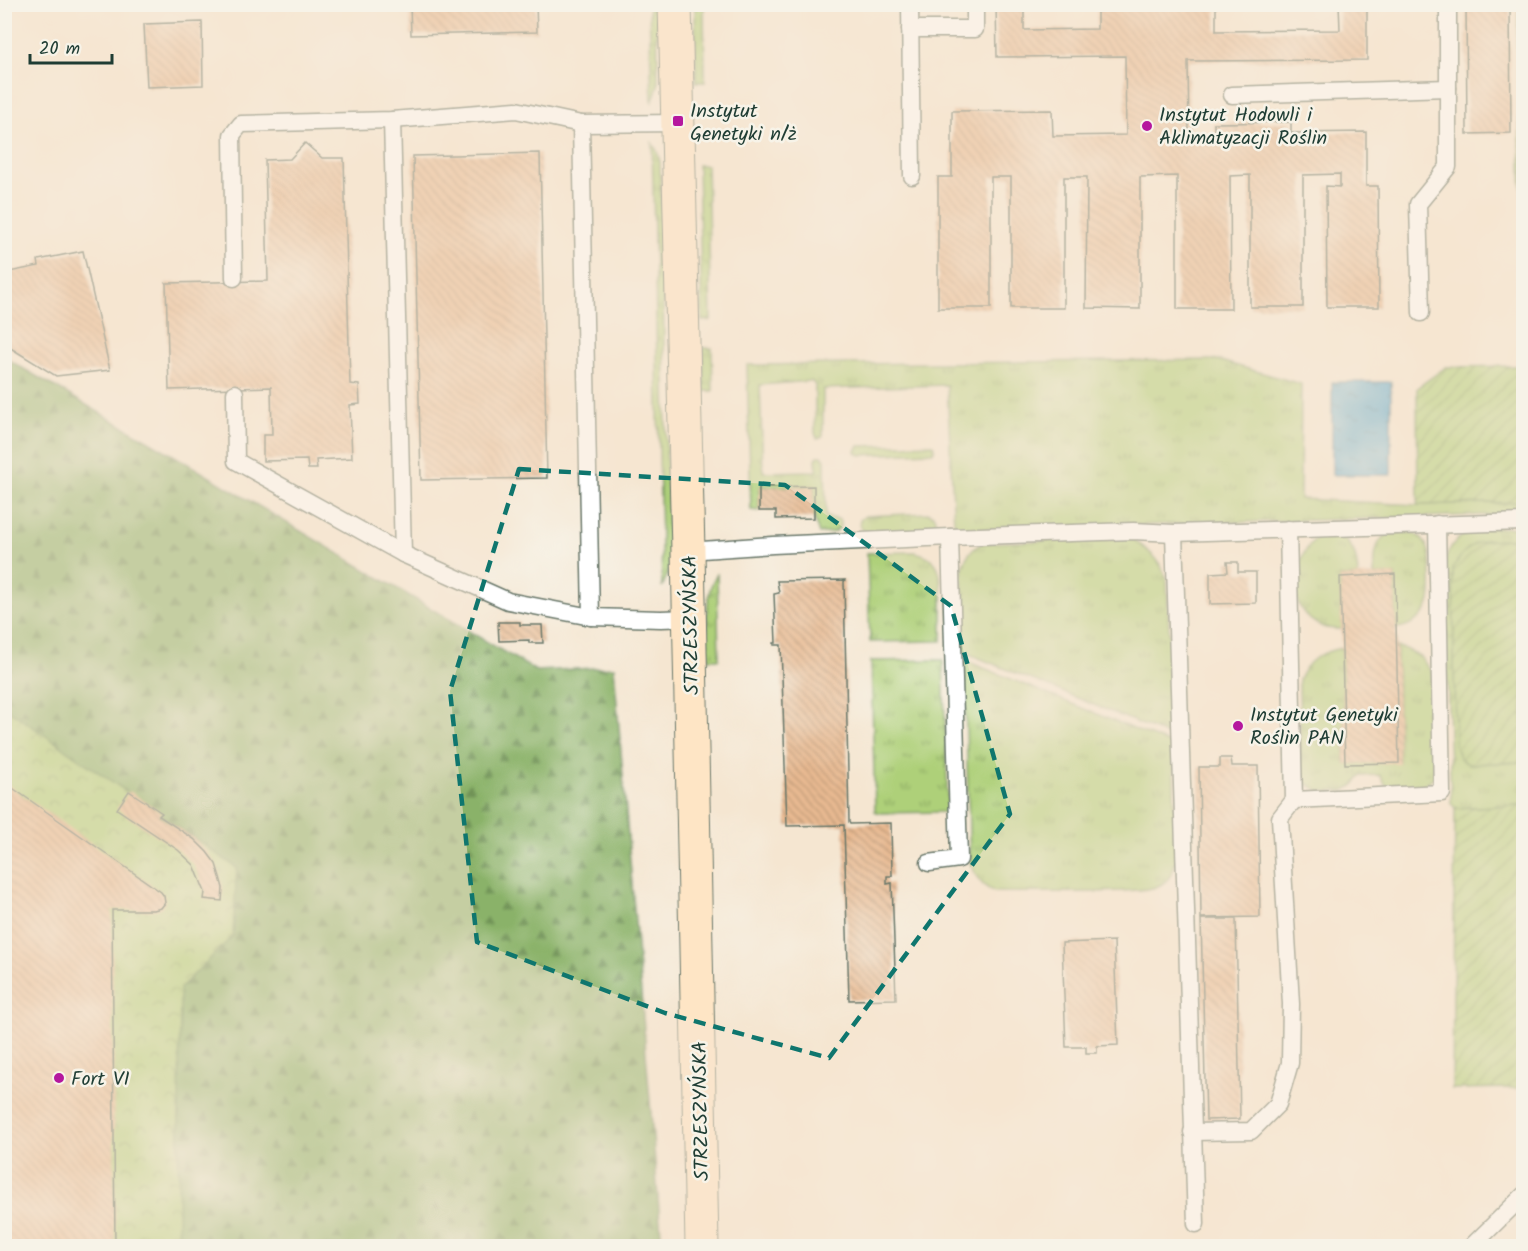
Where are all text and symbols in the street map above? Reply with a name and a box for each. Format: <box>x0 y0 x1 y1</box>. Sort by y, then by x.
scale bar <box>30 27 112 65</box>
text: 20 m <box>39 35 80 64</box>
place label: Instytut Genetyki n/ż <box>690 96 797 151</box>
place label: Instytut Hodowli i Aklimatyzacji Roślin <box>1159 100 1327 155</box>
marker: Instytut Genetyki n/ż <box>671 114 685 128</box>
marker: Instytut Hodowli i Aklimatyzacji Roślin <box>1140 119 1154 133</box>
street label: STRZESZYŃSKA <box>675 555 709 695</box>
place label: Instytut Genetyki Roślin PAN <box>1250 700 1399 755</box>
marker: Instytut Genetyki Roślin PAN <box>1231 719 1245 733</box>
street label: STRZESZYŃSKA <box>685 1041 719 1181</box>
place label: Fort VI <box>71 1064 130 1096</box>
marker: Fort VI <box>52 1071 66 1085</box>

